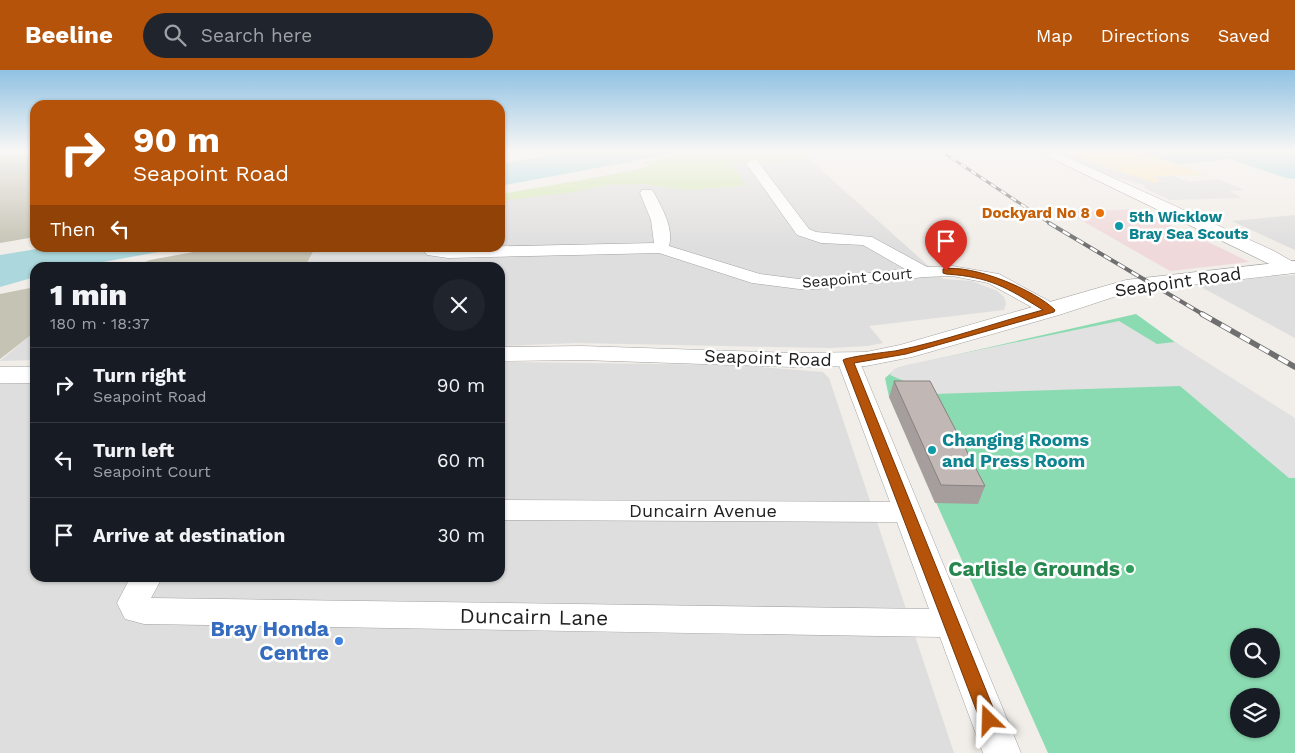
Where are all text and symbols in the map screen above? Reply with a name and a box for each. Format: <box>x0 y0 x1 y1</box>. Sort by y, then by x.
search box <box>143 13 493 58</box>
text: Beeline <box>25 21 113 49</box>
icon: search <box>161 21 189 49</box>
text: Search here <box>201 24 312 47</box>
text: Map <box>1036 25 1073 46</box>
text: Directions <box>1101 25 1190 46</box>
text: Saved <box>1218 25 1270 46</box>
text: 90 m <box>133 119 220 161</box>
icon: right <box>50 120 115 185</box>
text: Seapoint Road <box>133 161 289 186</box>
place label: Dockyard No 8 <box>982 204 1090 222</box>
marker: Dockyard No 8 <box>1094 207 1106 219</box>
place label: 5th Wicklow Bray Sea Scouts <box>1129 208 1248 243</box>
icon: left <box>106 215 134 243</box>
text: Then <box>50 218 96 241</box>
pin <box>925 220 967 271</box>
marker: 5th Wicklow Bray Sea Scouts <box>1113 220 1125 232</box>
icon: arrive <box>932 227 960 255</box>
street label: Seapoint Road <box>1113 262 1243 301</box>
street label: Seapoint Court <box>801 264 913 292</box>
text: 1 min <box>50 277 127 312</box>
button: close <box>433 279 485 331</box>
text: 180 m · 18:37 <box>50 314 149 333</box>
street label: Seapoint Road <box>704 345 832 370</box>
text: Turn right <box>93 364 186 387</box>
icon: right <box>50 371 78 399</box>
text: 90 m <box>437 374 485 397</box>
text: Seapoint Road <box>93 387 206 406</box>
place label: Changing Rooms and Press Room <box>942 429 1089 471</box>
text: Turn left <box>93 439 174 462</box>
marker: Changing Rooms and Press Room <box>926 444 938 456</box>
icon: left <box>50 446 78 474</box>
text: 60 m <box>437 449 485 472</box>
text: Seapoint Court <box>93 462 211 481</box>
street label: Duncairn Avenue <box>629 500 777 521</box>
icon: arrive <box>50 521 78 549</box>
text: Arrive at destination <box>93 524 285 547</box>
text: 30 m <box>438 524 485 547</box>
place label: Carlisle Grounds <box>948 556 1120 581</box>
marker: Carlisle Grounds <box>1124 563 1136 575</box>
street label: Duncairn Lane <box>459 603 609 630</box>
place label: Bray Honda Centre <box>210 616 330 665</box>
map controls <box>1230 628 1280 738</box>
button: search <box>1230 628 1280 678</box>
marker: Bray Honda Centre <box>333 635 345 647</box>
button: layers <box>1230 688 1280 738</box>
position arrow <box>962 693 1014 745</box>

